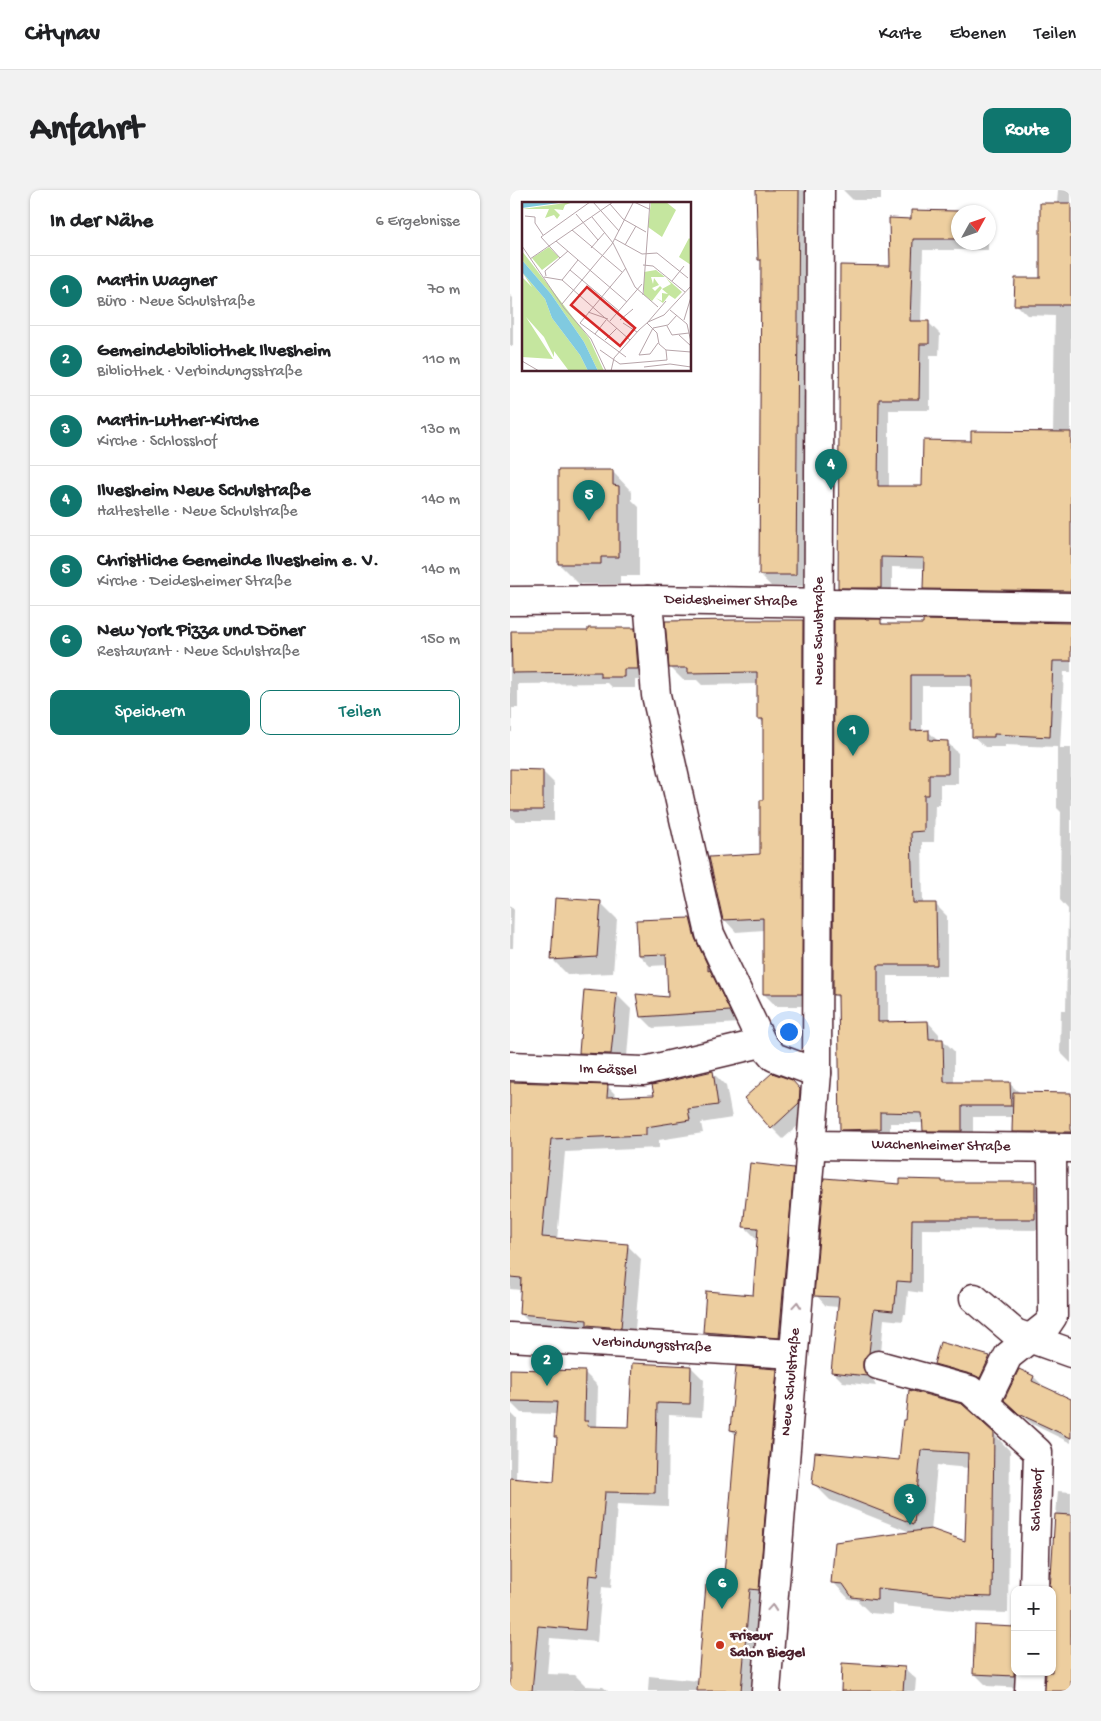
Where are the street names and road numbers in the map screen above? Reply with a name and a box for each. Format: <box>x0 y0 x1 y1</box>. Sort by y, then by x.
street label: Neue Schulstraße <box>810 577 828 685</box>
street label: Deidesheimer Straße <box>663 591 798 611</box>
street label: Im Gässel <box>579 1060 637 1080</box>
street label: Wachenheimer Straße <box>871 1136 1011 1156</box>
street label: Neue Schulstraße <box>777 1327 805 1437</box>
street label: Verbindungsstraße <box>591 1333 712 1357</box>
street label: Schlosshof <box>1027 1467 1047 1532</box>

